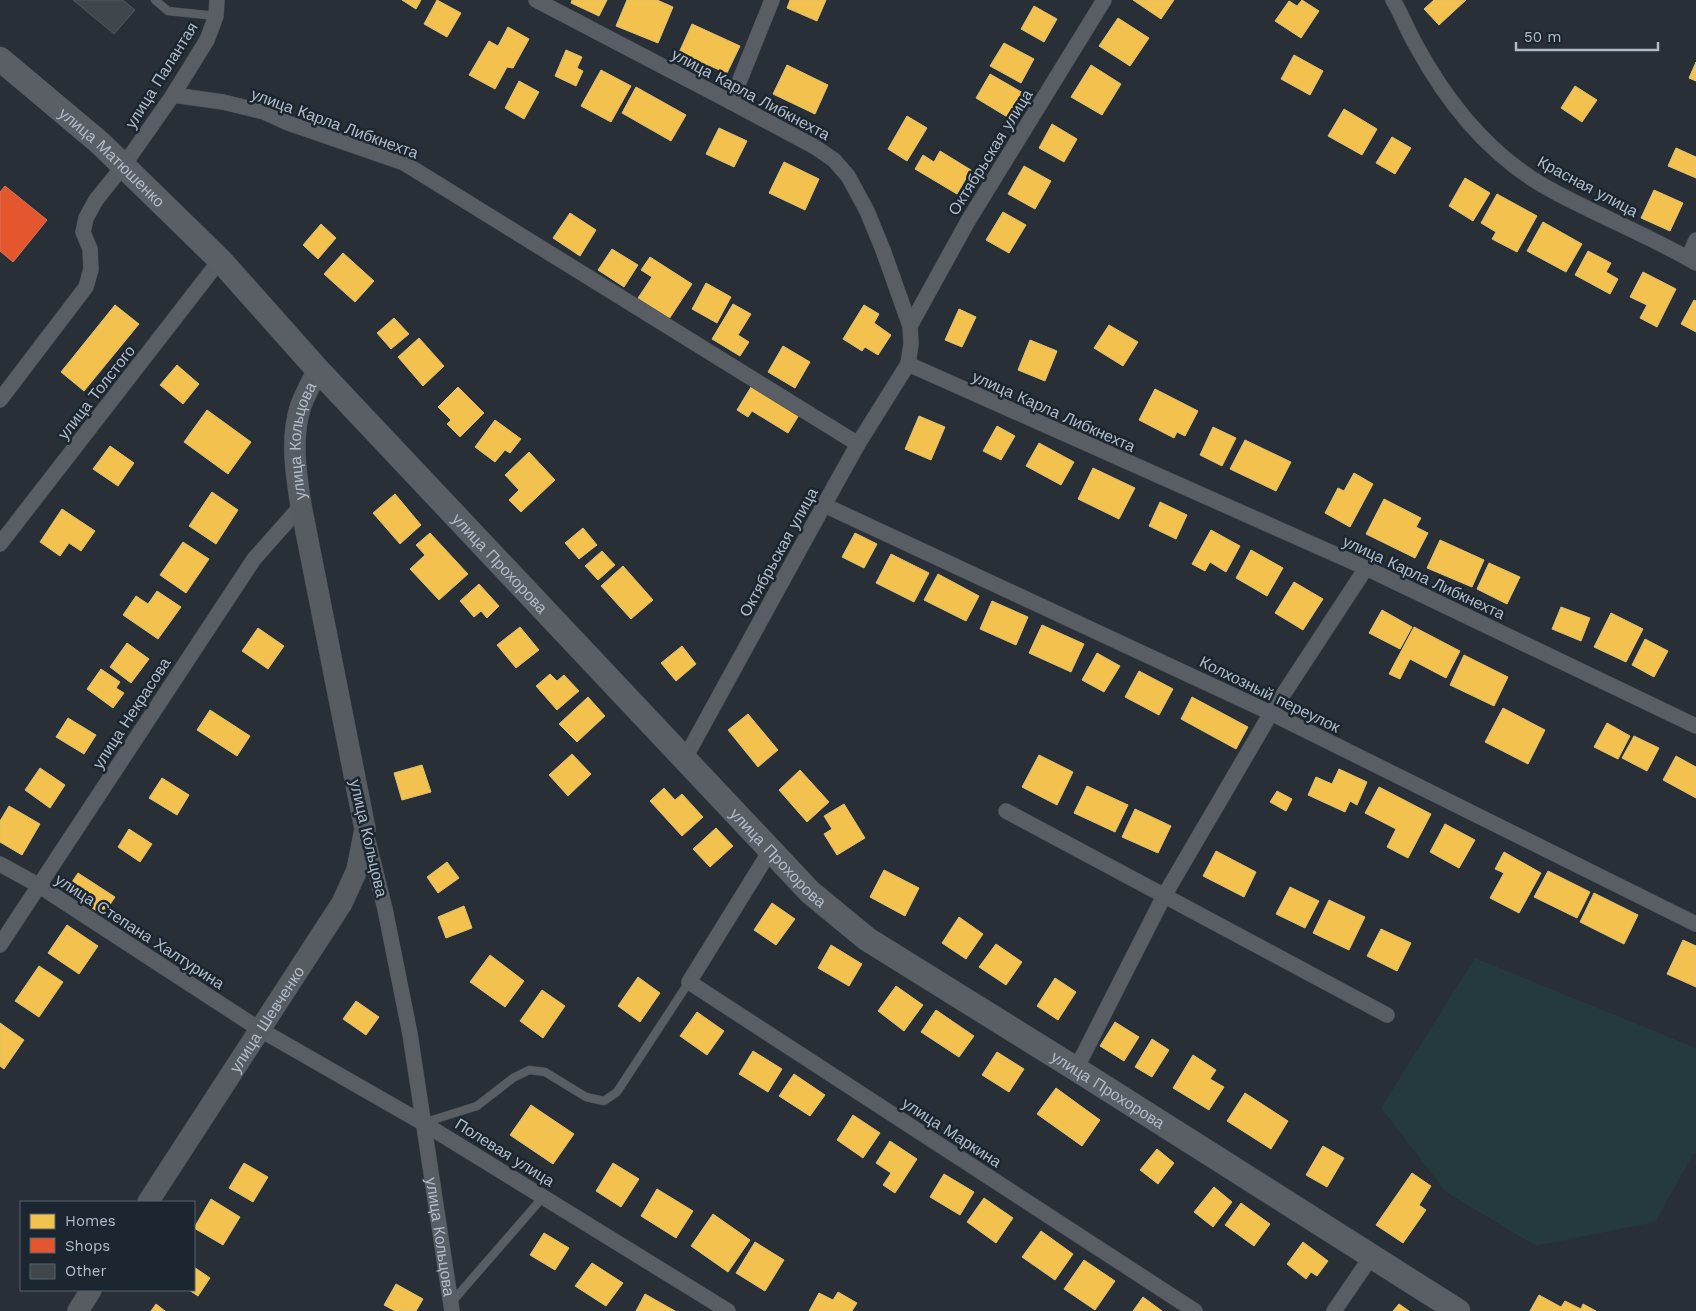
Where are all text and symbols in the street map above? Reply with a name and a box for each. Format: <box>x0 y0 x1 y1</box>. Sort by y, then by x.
street label: улица Палантая <box>121 19 202 132</box>
scale bar <box>1516 20 1658 52</box>
text: 50 m <box>1524 28 1561 46</box>
street label: улица Карла Либкнехта <box>668 45 833 144</box>
street label: улица Карла Либкнехта <box>249 84 421 163</box>
street label: Октябрьская улица <box>944 86 1037 219</box>
street label: улица Матюшенко <box>55 104 169 211</box>
street label: Красная улица <box>1534 152 1641 221</box>
street label: улица Толстого <box>54 341 139 443</box>
street label: улица Карла Либкнехта <box>969 367 1138 456</box>
street label: улица Кольцова <box>286 379 320 501</box>
street label: Октябрьская улица <box>735 484 822 620</box>
street label: улица Прохорова <box>448 510 551 618</box>
street label: улица Карла Либкнехта <box>1340 532 1508 623</box>
street label: Колхозный переулок <box>1196 652 1344 737</box>
street label: улица Некрасова <box>88 654 175 773</box>
street label: улица Кольцова <box>346 777 391 899</box>
street label: улица Прохорова <box>726 804 830 911</box>
street label: улица Степана Халтурина <box>52 870 228 993</box>
street label: улица Шевченко <box>226 963 309 1076</box>
street label: улица Прохорова <box>1048 1047 1168 1133</box>
street label: улица Маркина <box>899 1093 1005 1172</box>
street label: Полевая улица <box>452 1114 558 1191</box>
street label: улица Кольцова <box>422 1176 459 1298</box>
legend <box>20 1201 195 1291</box>
text: Homes <box>65 1212 116 1230</box>
text: Shops <box>65 1237 110 1255</box>
text: Other <box>65 1262 107 1280</box>

